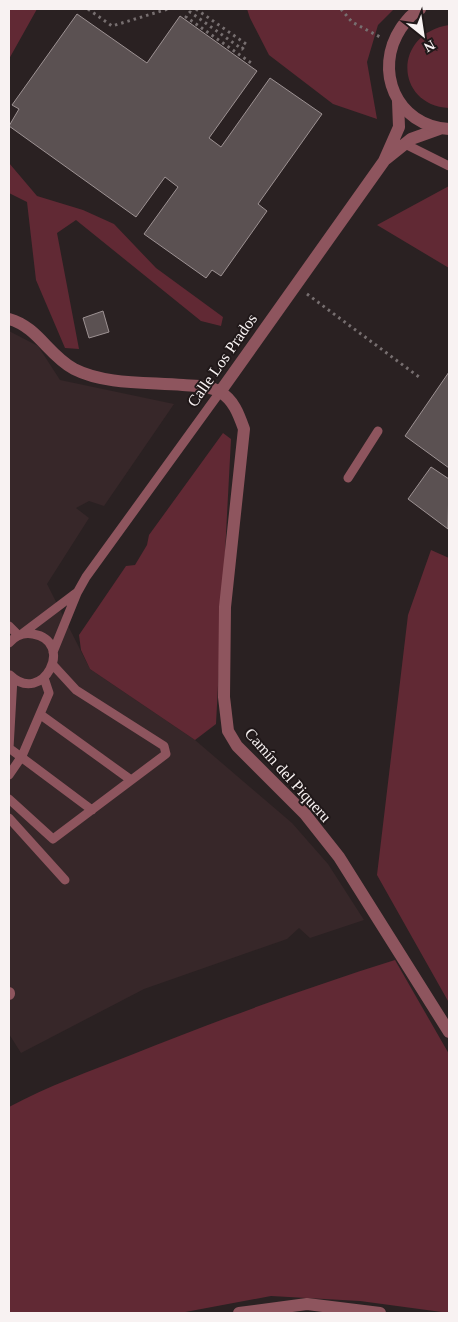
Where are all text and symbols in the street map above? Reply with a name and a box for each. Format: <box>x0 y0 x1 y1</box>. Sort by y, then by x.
north arrow <box>398 10 448 60</box>
text: N <box>421 37 437 55</box>
street label: Calle Los Prados <box>184 310 260 410</box>
street label: Camín del Piqueru <box>241 725 334 826</box>

